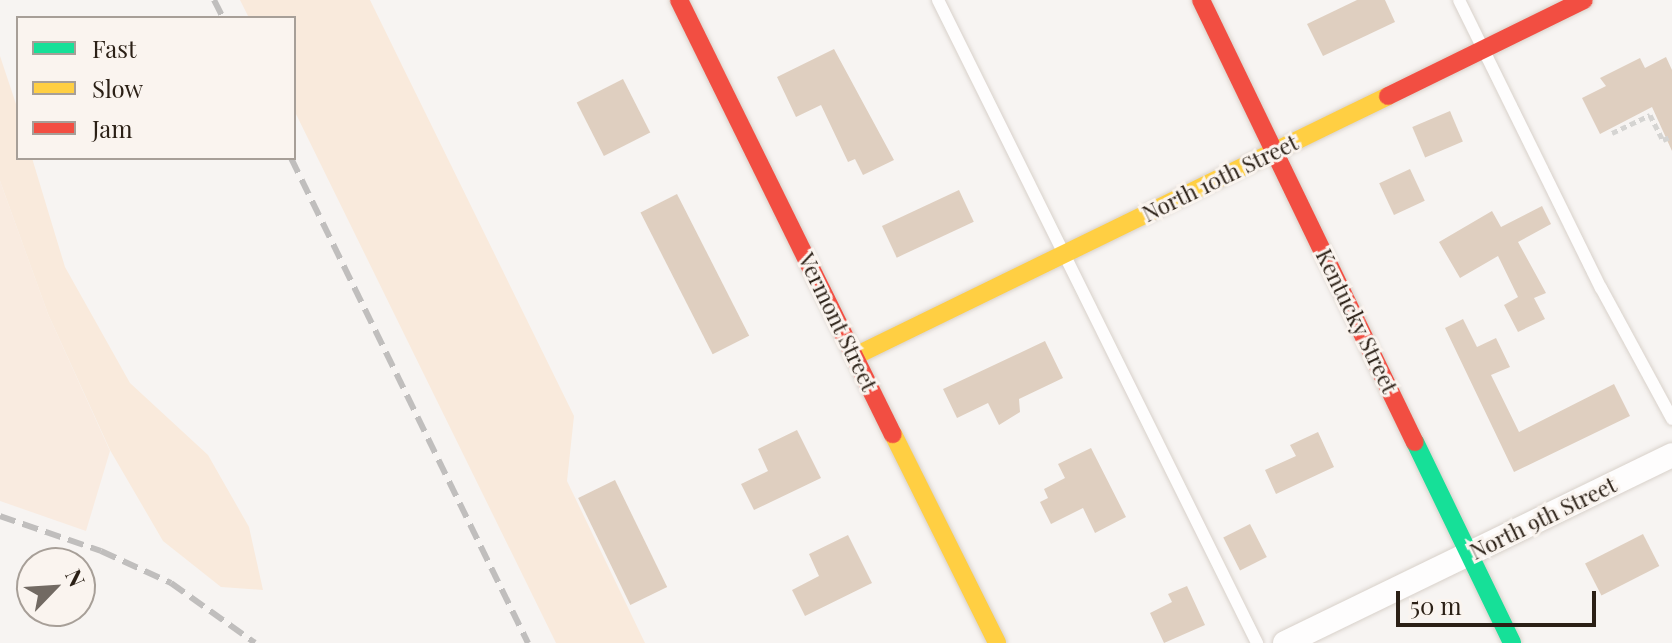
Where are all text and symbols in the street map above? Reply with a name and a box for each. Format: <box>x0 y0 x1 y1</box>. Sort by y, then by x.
legend <box>16 16 296 160</box>
text: Fast <box>92 32 137 64</box>
text: Slow <box>92 72 143 104</box>
text: Jam <box>92 112 133 144</box>
street label: North 10th Street <box>1138 129 1302 227</box>
street label: Kentucky Street <box>1311 244 1403 398</box>
street label: Vermont Street <box>793 249 883 395</box>
street label: North 9th Street <box>1465 471 1621 565</box>
north arrow <box>16 547 96 627</box>
text: N <box>59 564 93 591</box>
scale bar <box>1400 575 1600 625</box>
text: 50 m <box>1410 589 1462 621</box>

